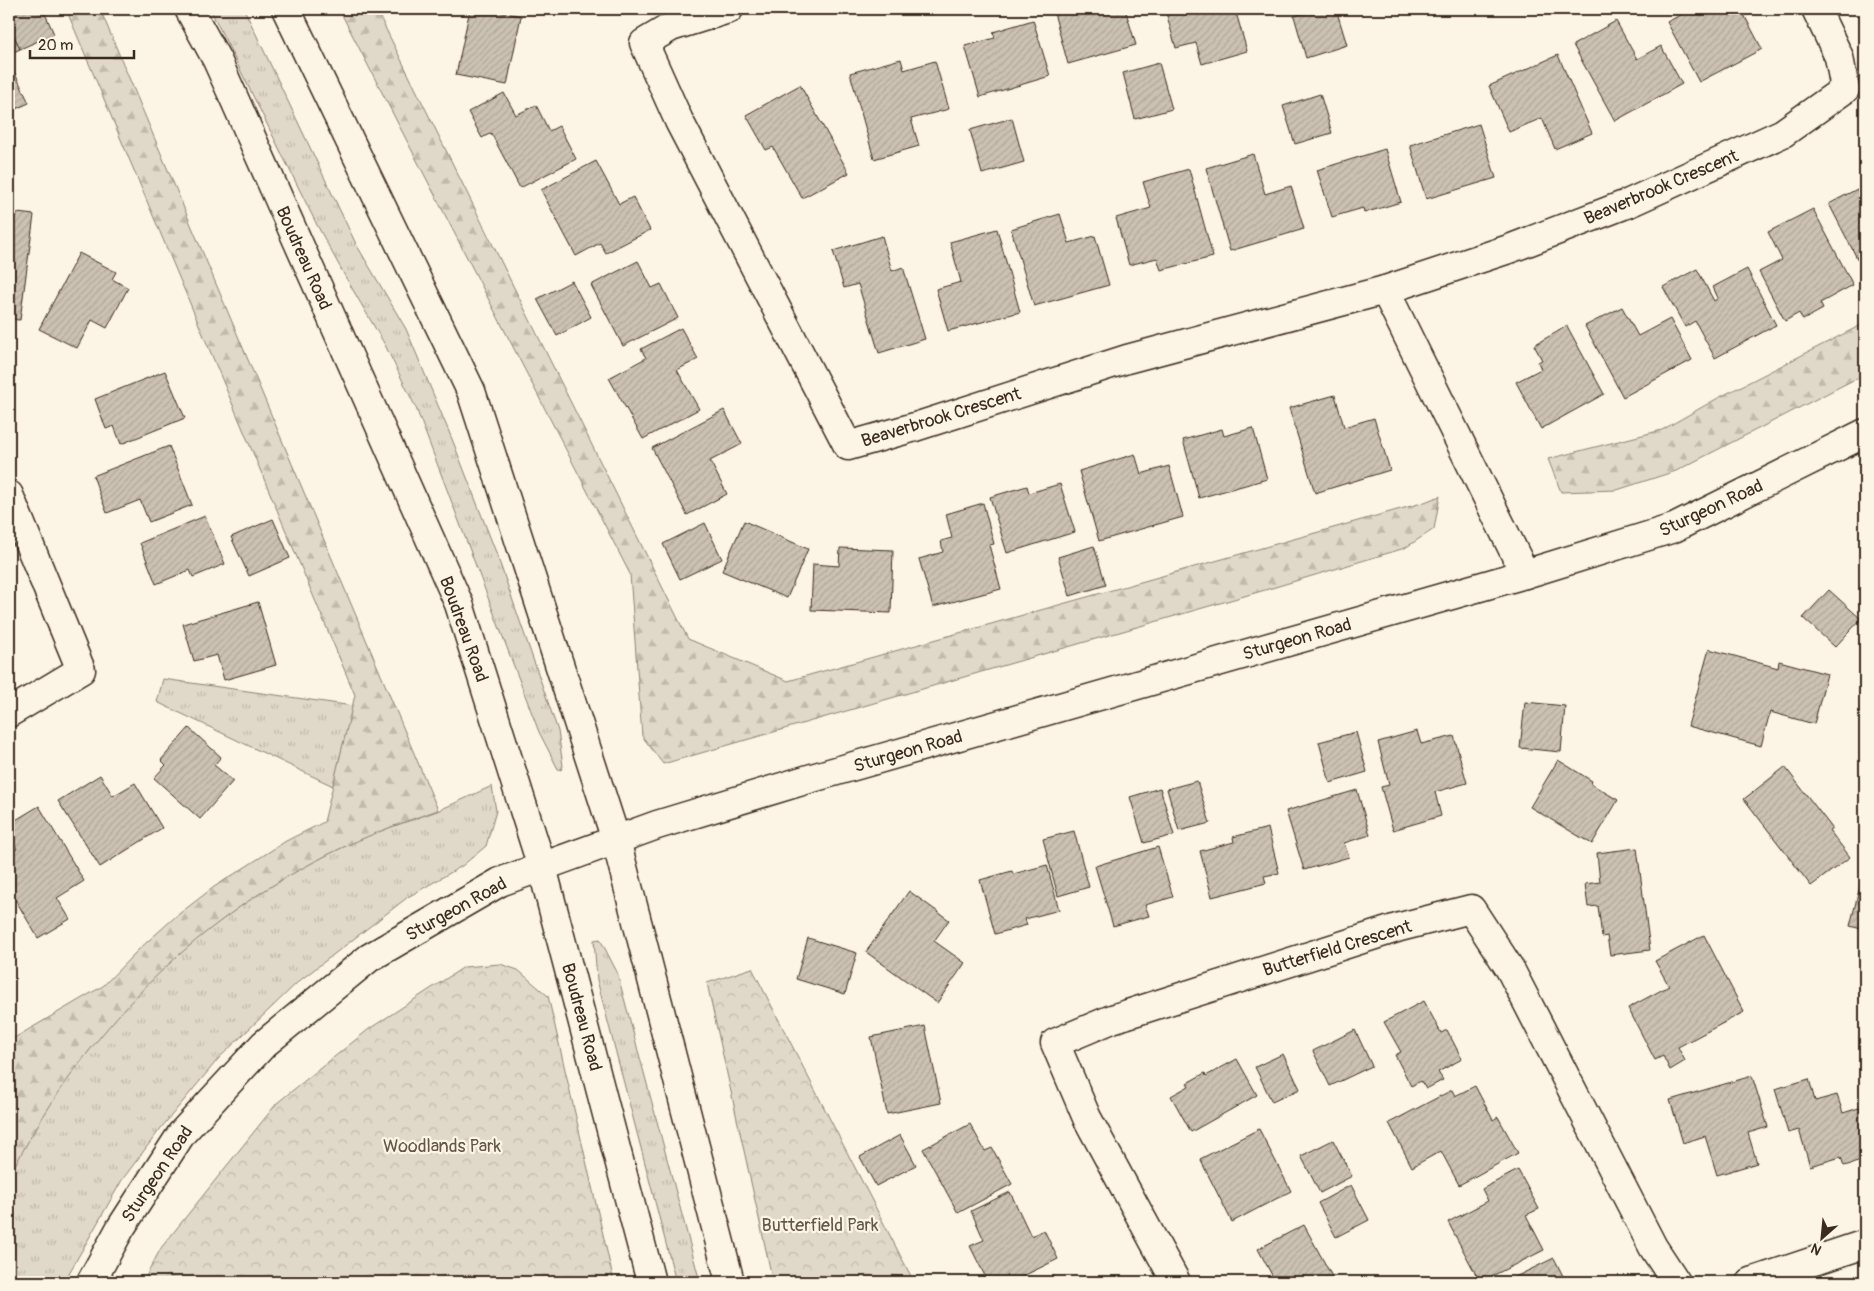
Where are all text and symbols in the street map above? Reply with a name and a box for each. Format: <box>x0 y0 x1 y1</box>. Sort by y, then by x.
scale bar <box>30 28 134 60</box>
text: 20 m <box>38 36 73 55</box>
street label: Beaverbrook Crescent <box>1581 144 1743 230</box>
street label: Boudreau Road <box>270 203 337 314</box>
street label: Beaverbrook Crescent <box>859 382 1024 453</box>
street label: Sturgeon Road <box>1656 474 1767 543</box>
street label: Boudreau Road <box>434 573 493 685</box>
street label: Sturgeon Road <box>1240 613 1354 666</box>
street label: Sturgeon Road <box>851 725 965 778</box>
street label: Sturgeon Road <box>402 872 511 947</box>
street label: Butterfield Crescent <box>1260 915 1415 982</box>
street label: Boudreau Road <box>556 961 607 1074</box>
street label: Sturgeon Road <box>117 1121 198 1227</box>
park label: Woodlands Park <box>383 1135 502 1158</box>
park label: Butterfield Park <box>762 1214 879 1237</box>
north arrow <box>1796 1214 1846 1264</box>
text: N <box>1808 1239 1824 1259</box>

